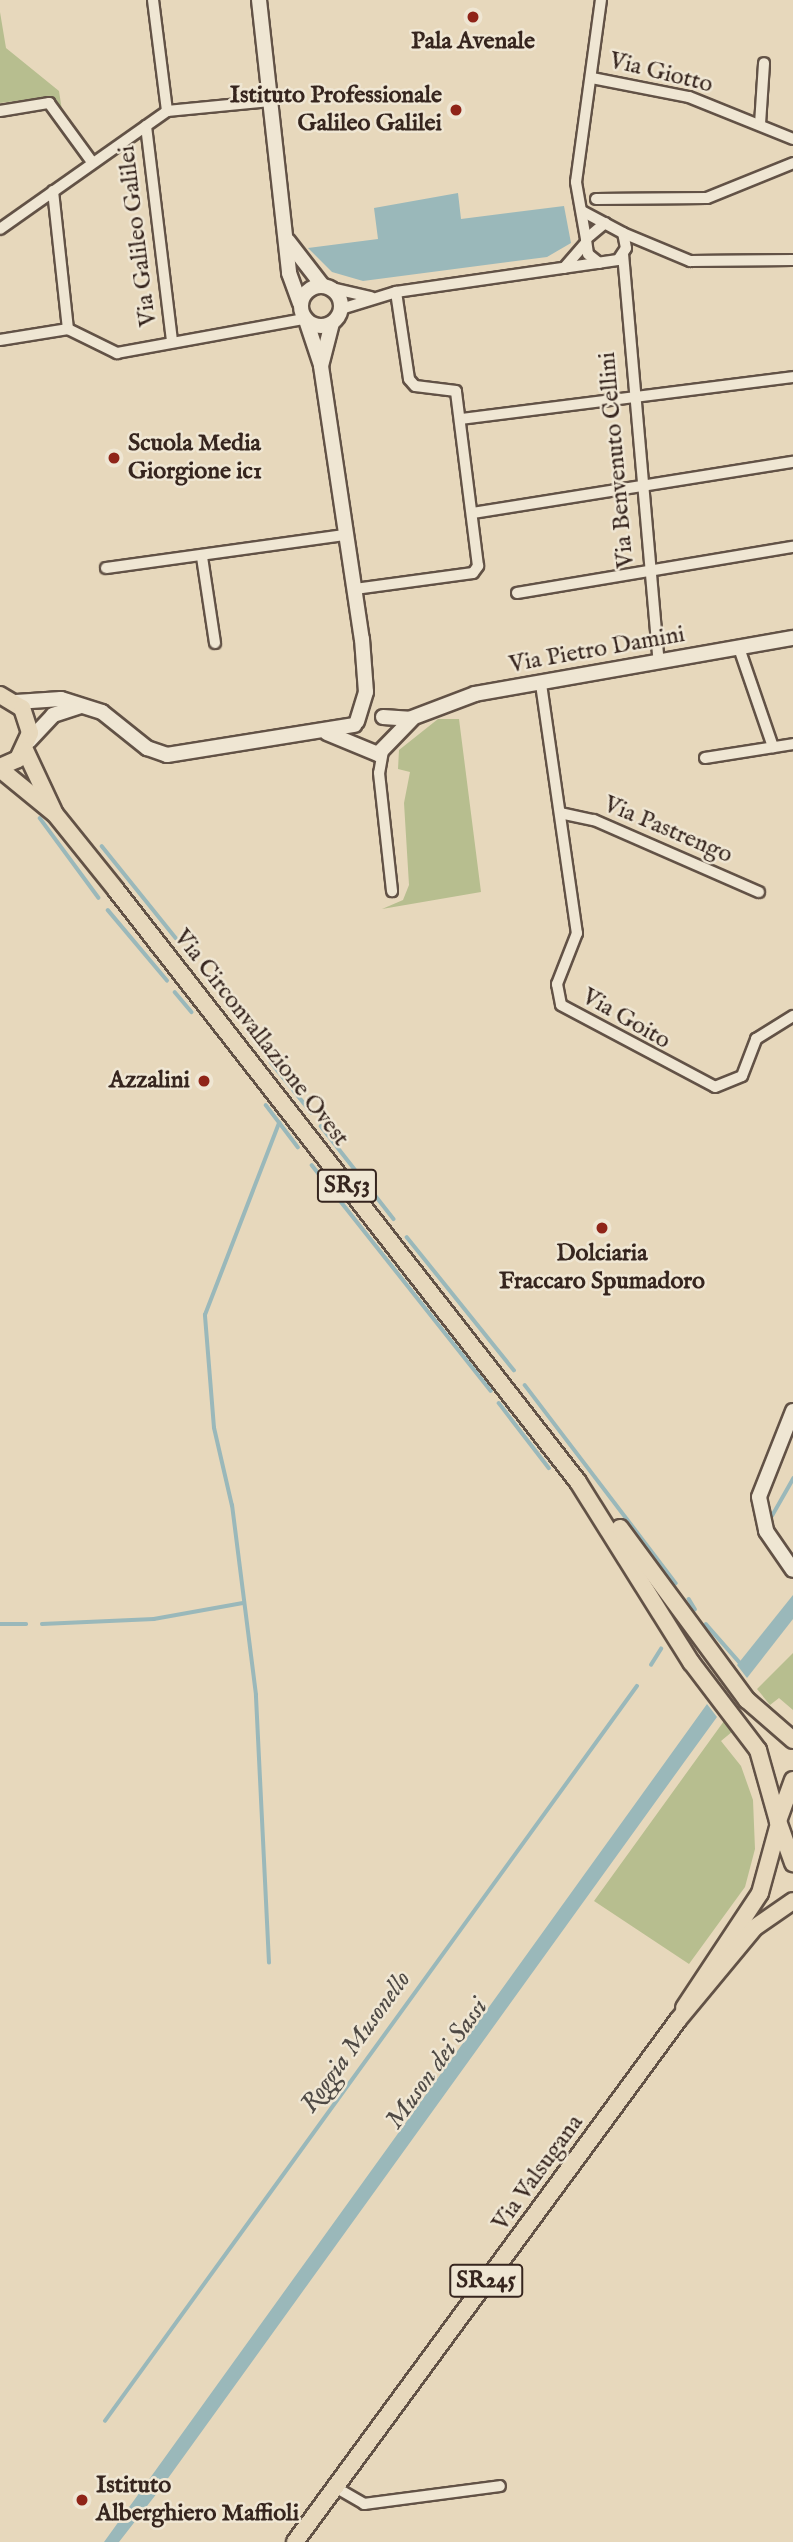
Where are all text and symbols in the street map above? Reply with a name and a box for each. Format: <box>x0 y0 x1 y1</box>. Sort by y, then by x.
marker: Pala Avenale <box>465 9 481 25</box>
place label: Pala Avenale <box>411 28 535 56</box>
street label: Via Giotto <box>606 46 716 100</box>
place label: Istituto Professionale Galileo Galilei <box>230 82 442 138</box>
marker: Istituto Professionale Galileo Galilei <box>448 102 464 118</box>
street label: Via Galileo Galilei <box>113 144 163 328</box>
street label: Via Benvenuto Cellini <box>593 351 641 569</box>
place label: Scuola Media Giorgione ic1 <box>128 430 262 486</box>
marker: Scuola Media Giorgione ic1 <box>106 450 122 466</box>
street label: Via Pietro Damini <box>507 620 687 680</box>
street label: Via Pastrengo <box>599 790 737 870</box>
street label: Via Circonvallazione Ovest <box>167 924 355 1152</box>
street label: Via Goito <box>577 982 675 1056</box>
place label: Azzalini <box>109 1067 190 1095</box>
marker: Azzalini <box>196 1073 212 1089</box>
road number: SR53 <box>316 1166 378 1205</box>
marker: Dolciaria Fraccaro Spumadoro <box>594 1220 610 1236</box>
place label: Dolciaria Fraccaro Spumadoro <box>499 1240 705 1296</box>
water label: Roggia Musonello <box>294 1965 418 2119</box>
water label: Muson dei Sassi <box>379 1993 495 2135</box>
street label: Via Valsugana <box>486 2109 590 2237</box>
road number: SR245 <box>449 2262 523 2300</box>
place label: Istituto Alberghiero Maffioli <box>96 2472 299 2528</box>
marker: Istituto Alberghiero Maffioli <box>74 2492 90 2508</box>

